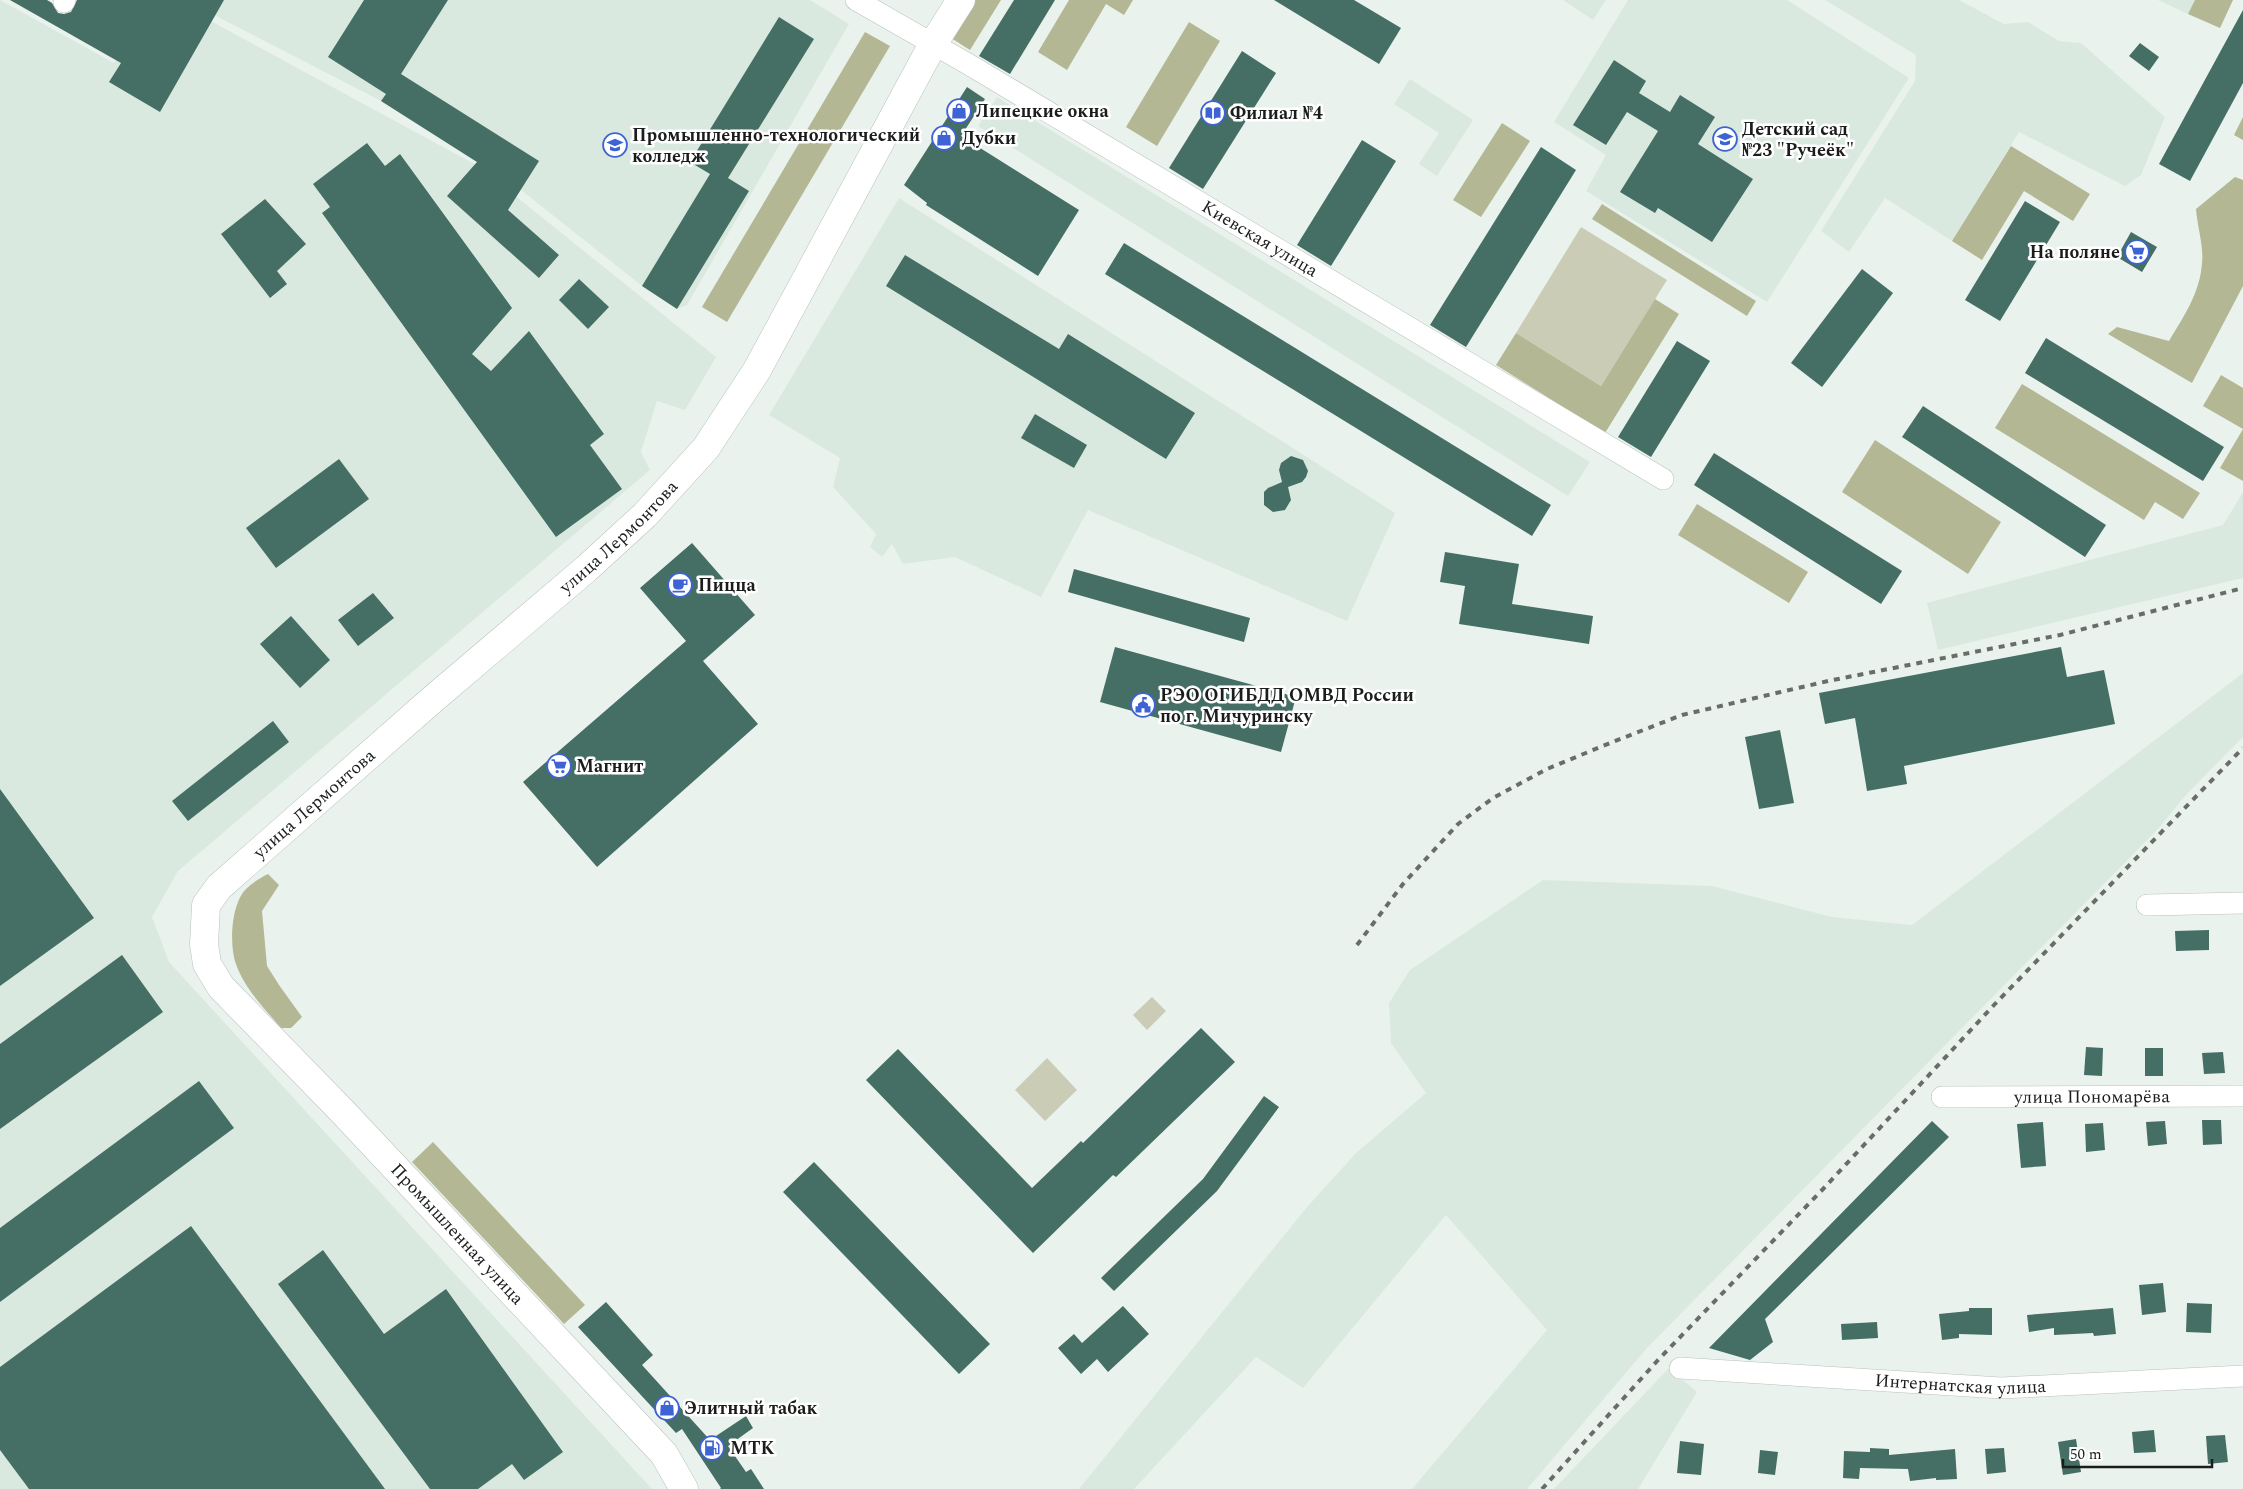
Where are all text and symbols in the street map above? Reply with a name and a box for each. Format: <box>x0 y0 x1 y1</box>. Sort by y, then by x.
shop icon: Липецкие окна <box>946 98 972 124</box>
place label: Липецкие окна <box>976 98 1110 125</box>
library icon: Филиал №4 <box>1200 100 1226 126</box>
place label: Филиал №4 <box>1230 100 1323 127</box>
place label: Детский сад №23 "Ручеёк" <box>1742 116 1854 164</box>
place label: Промышленно-технологический колледж <box>632 122 920 170</box>
shop icon: Дубки <box>931 125 957 151</box>
place label: Дубки <box>962 125 1016 152</box>
school or university icon: Детский сад №23 "Ручеёк" <box>1712 126 1738 152</box>
school or university icon: Промышленно-технологический колледж <box>602 132 628 158</box>
street label: Киевская улица <box>1197 193 1323 284</box>
place label: На поляне <box>2030 239 2120 266</box>
supermarket icon: На поляне <box>2124 239 2150 265</box>
street label: улица Лермонтова <box>552 474 684 600</box>
cafe icon: Пицца <box>667 572 693 598</box>
place label: Пицца <box>698 572 756 599</box>
place label: РЭО ОГИБДД ОМВД России по г. Мичуринску <box>1160 682 1414 730</box>
public building icon: РЭО ОГИБДД ОМВД России по г. Мичуринску <box>1130 692 1156 718</box>
street label: улица Лермонтова <box>246 742 381 865</box>
supermarket icon: Магнит <box>546 753 572 779</box>
place label: Магнит <box>576 753 643 780</box>
street label: улица Пономарёва <box>2013 1083 2170 1110</box>
street label: Промышленная улица <box>384 1157 530 1311</box>
street label: Интернатская улица <box>1874 1367 2047 1402</box>
shop icon: Элитный табак <box>654 1395 680 1421</box>
place label: Элитный табак <box>684 1395 818 1422</box>
fuel station icon: МТК <box>699 1435 725 1461</box>
place label: МТК <box>730 1435 775 1462</box>
scale bar <box>2063 1436 2212 1468</box>
text: 50 m <box>2070 1443 2102 1466</box>

